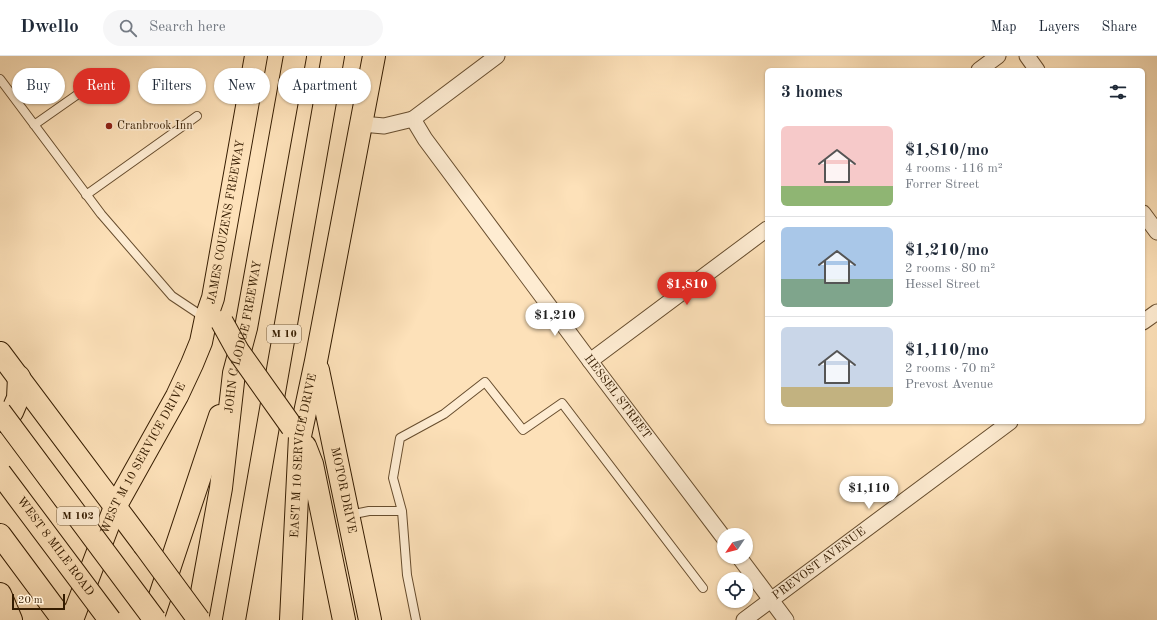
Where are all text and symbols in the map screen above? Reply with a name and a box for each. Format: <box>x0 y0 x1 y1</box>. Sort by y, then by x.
search box <box>103 10 383 46</box>
icon: search <box>117 17 139 39</box>
text: Dwello <box>20 18 79 37</box>
text: Search here <box>149 20 226 35</box>
text: Map <box>991 20 1017 34</box>
text: Layers <box>1039 20 1080 34</box>
text: Share <box>1102 20 1137 34</box>
chip: Buy <box>12 68 65 104</box>
chip: Rent <box>73 68 130 104</box>
chip: Filters <box>138 68 206 104</box>
chip: New <box>214 68 270 104</box>
chip: Apartment <box>278 68 371 104</box>
icon: filters <box>1107 81 1129 103</box>
text: 3 homes <box>781 84 843 101</box>
place label: Cranbrook Inn <box>117 120 193 132</box>
marker: Cranbrook Inn <box>104 121 114 131</box>
street label: JAMES COUZENS FREEWAY <box>205 139 247 306</box>
icon: home <box>813 142 861 190</box>
text: $1,810/mo <box>905 142 989 159</box>
text: 4 rooms · 116 m² <box>905 162 1003 175</box>
text: Forrer Street <box>905 178 979 191</box>
text: $1,210/mo <box>905 242 989 259</box>
icon: home <box>813 243 861 291</box>
street label: JOHN C LODGE FREEWAY <box>223 260 264 414</box>
text: 2 rooms · 80 m² <box>905 262 995 275</box>
pin: $1,810 <box>654 272 720 306</box>
text: $1,810 <box>666 278 708 291</box>
text: Hessel Street <box>905 278 980 291</box>
pin: $1,210 <box>522 303 588 337</box>
text: $1,210 <box>534 309 576 322</box>
road number: M 10 <box>267 325 301 343</box>
text: $1,110/mo <box>905 342 989 359</box>
icon: home <box>813 343 861 391</box>
street label: HESSEL STREET <box>582 353 653 441</box>
text: 2 rooms · 70 m² <box>905 362 995 375</box>
street label: EAST M 10 SERVICE DRIVE <box>289 372 319 538</box>
text: Prevost Avenue <box>905 378 993 391</box>
street label: WEST M 10 SERVICE DRIVE <box>99 381 188 536</box>
street label: MOTOR DRIVE <box>328 446 358 535</box>
pin: $1,110 <box>836 476 902 510</box>
text: $1,110 <box>848 482 890 495</box>
street label: WEST 8 MILE ROAD <box>14 495 96 598</box>
road number: M 102 <box>57 507 99 525</box>
street label: PREVOST AVENUE <box>770 525 868 602</box>
north arrow <box>717 528 753 564</box>
map controls <box>717 528 753 608</box>
button: locate <box>717 572 753 608</box>
scale bar <box>12 592 65 611</box>
text: 20 m <box>18 595 43 606</box>

